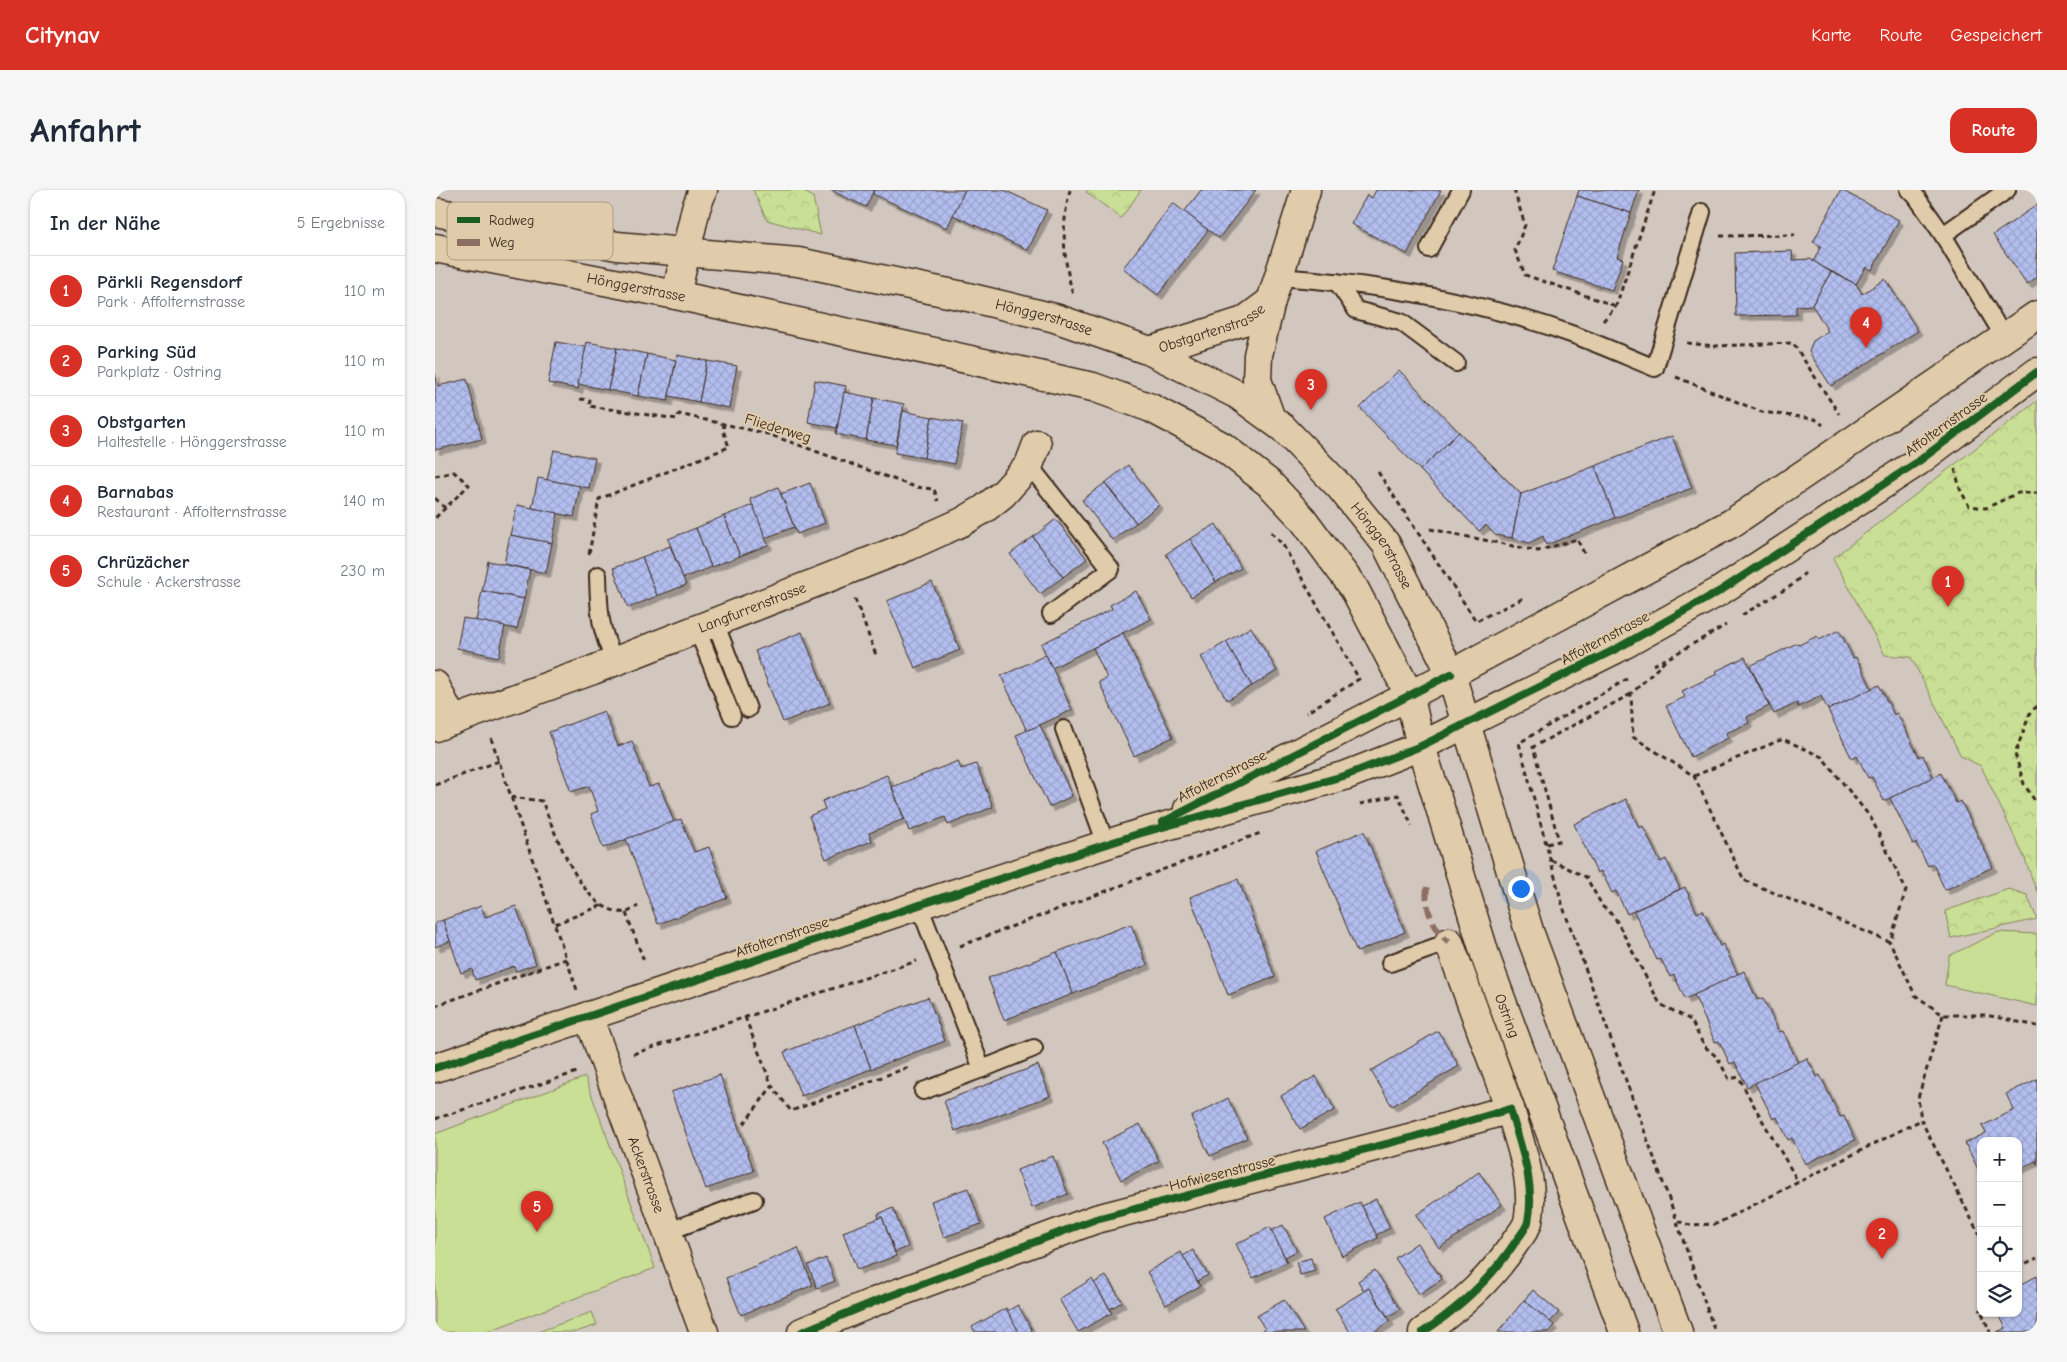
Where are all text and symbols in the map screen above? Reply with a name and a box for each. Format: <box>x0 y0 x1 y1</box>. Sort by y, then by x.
text: Citynav <box>25 21 100 49</box>
text: Karte <box>1811 25 1851 46</box>
text: Route <box>1879 25 1922 46</box>
text: Gespeichert <box>1950 25 2042 46</box>
button: Route <box>1950 108 2037 153</box>
text: Anfahrt <box>30 110 141 151</box>
legend <box>447 202 613 260</box>
text: In der Nähe <box>50 211 160 235</box>
text: Radweg <box>489 212 534 229</box>
text: 5 Ergebnisse <box>297 214 385 232</box>
text: Weg <box>489 234 515 251</box>
street label: Hönggerstrasse <box>585 269 688 306</box>
text: Pärkli Regensdorf <box>97 271 242 293</box>
text: 1 <box>63 282 69 300</box>
text: 110 m <box>344 282 385 300</box>
text: Park · Affolternstrasse <box>97 293 245 311</box>
street label: Hönggerstrasse <box>993 295 1096 340</box>
street label: Obstgartenstrasse <box>1156 299 1269 357</box>
pin: 4 <box>1850 307 1882 348</box>
text: Parking Süd <box>97 341 196 363</box>
text: 2 <box>62 352 70 370</box>
text: 110 m <box>344 352 385 370</box>
text: Parkplatz · Ostring <box>97 363 222 381</box>
pin: 3 <box>1295 369 1327 410</box>
street label: Affolternstrasse <box>1901 388 1991 460</box>
street label: Fliederweg <box>743 409 813 447</box>
text: Obstgarten <box>97 411 186 433</box>
text: 3 <box>62 422 70 440</box>
text: 110 m <box>344 422 385 440</box>
text: Haltestelle · Hönggerstrasse <box>97 433 287 451</box>
text: Barnabas <box>97 481 174 503</box>
text: 4 <box>62 492 70 510</box>
text: 140 m <box>343 492 385 510</box>
street label: Hönggerstrasse <box>1347 499 1416 593</box>
text: Restaurant · Affolternstrasse <box>97 503 287 521</box>
text: Chrüzächer <box>97 551 189 573</box>
text: 5 <box>62 562 70 580</box>
text: 230 m <box>340 562 385 580</box>
pin: 1 <box>1932 566 1964 607</box>
text: Schule · Ackerstrasse <box>97 573 241 591</box>
street label: Langfurrenstrasse <box>696 578 809 637</box>
street label: Affolternstrasse <box>1558 607 1653 669</box>
street label: Affolternstrasse <box>1174 746 1270 806</box>
your location <box>1508 876 1534 902</box>
street label: Affolternstrasse <box>733 912 832 961</box>
street label: Ostring <box>1491 991 1524 1040</box>
street label: Ackerstrasse <box>624 1134 669 1216</box>
map controls <box>1977 1137 2022 1317</box>
button: + <box>1977 1137 2022 1182</box>
street label: Hofwiesenstrasse <box>1167 1151 1277 1195</box>
button: − <box>1977 1182 2022 1227</box>
pin: 5 <box>521 1191 553 1232</box>
pin: 2 <box>1866 1218 1898 1259</box>
button: locate <box>1977 1227 2022 1272</box>
button: layers <box>1977 1272 2022 1317</box>

